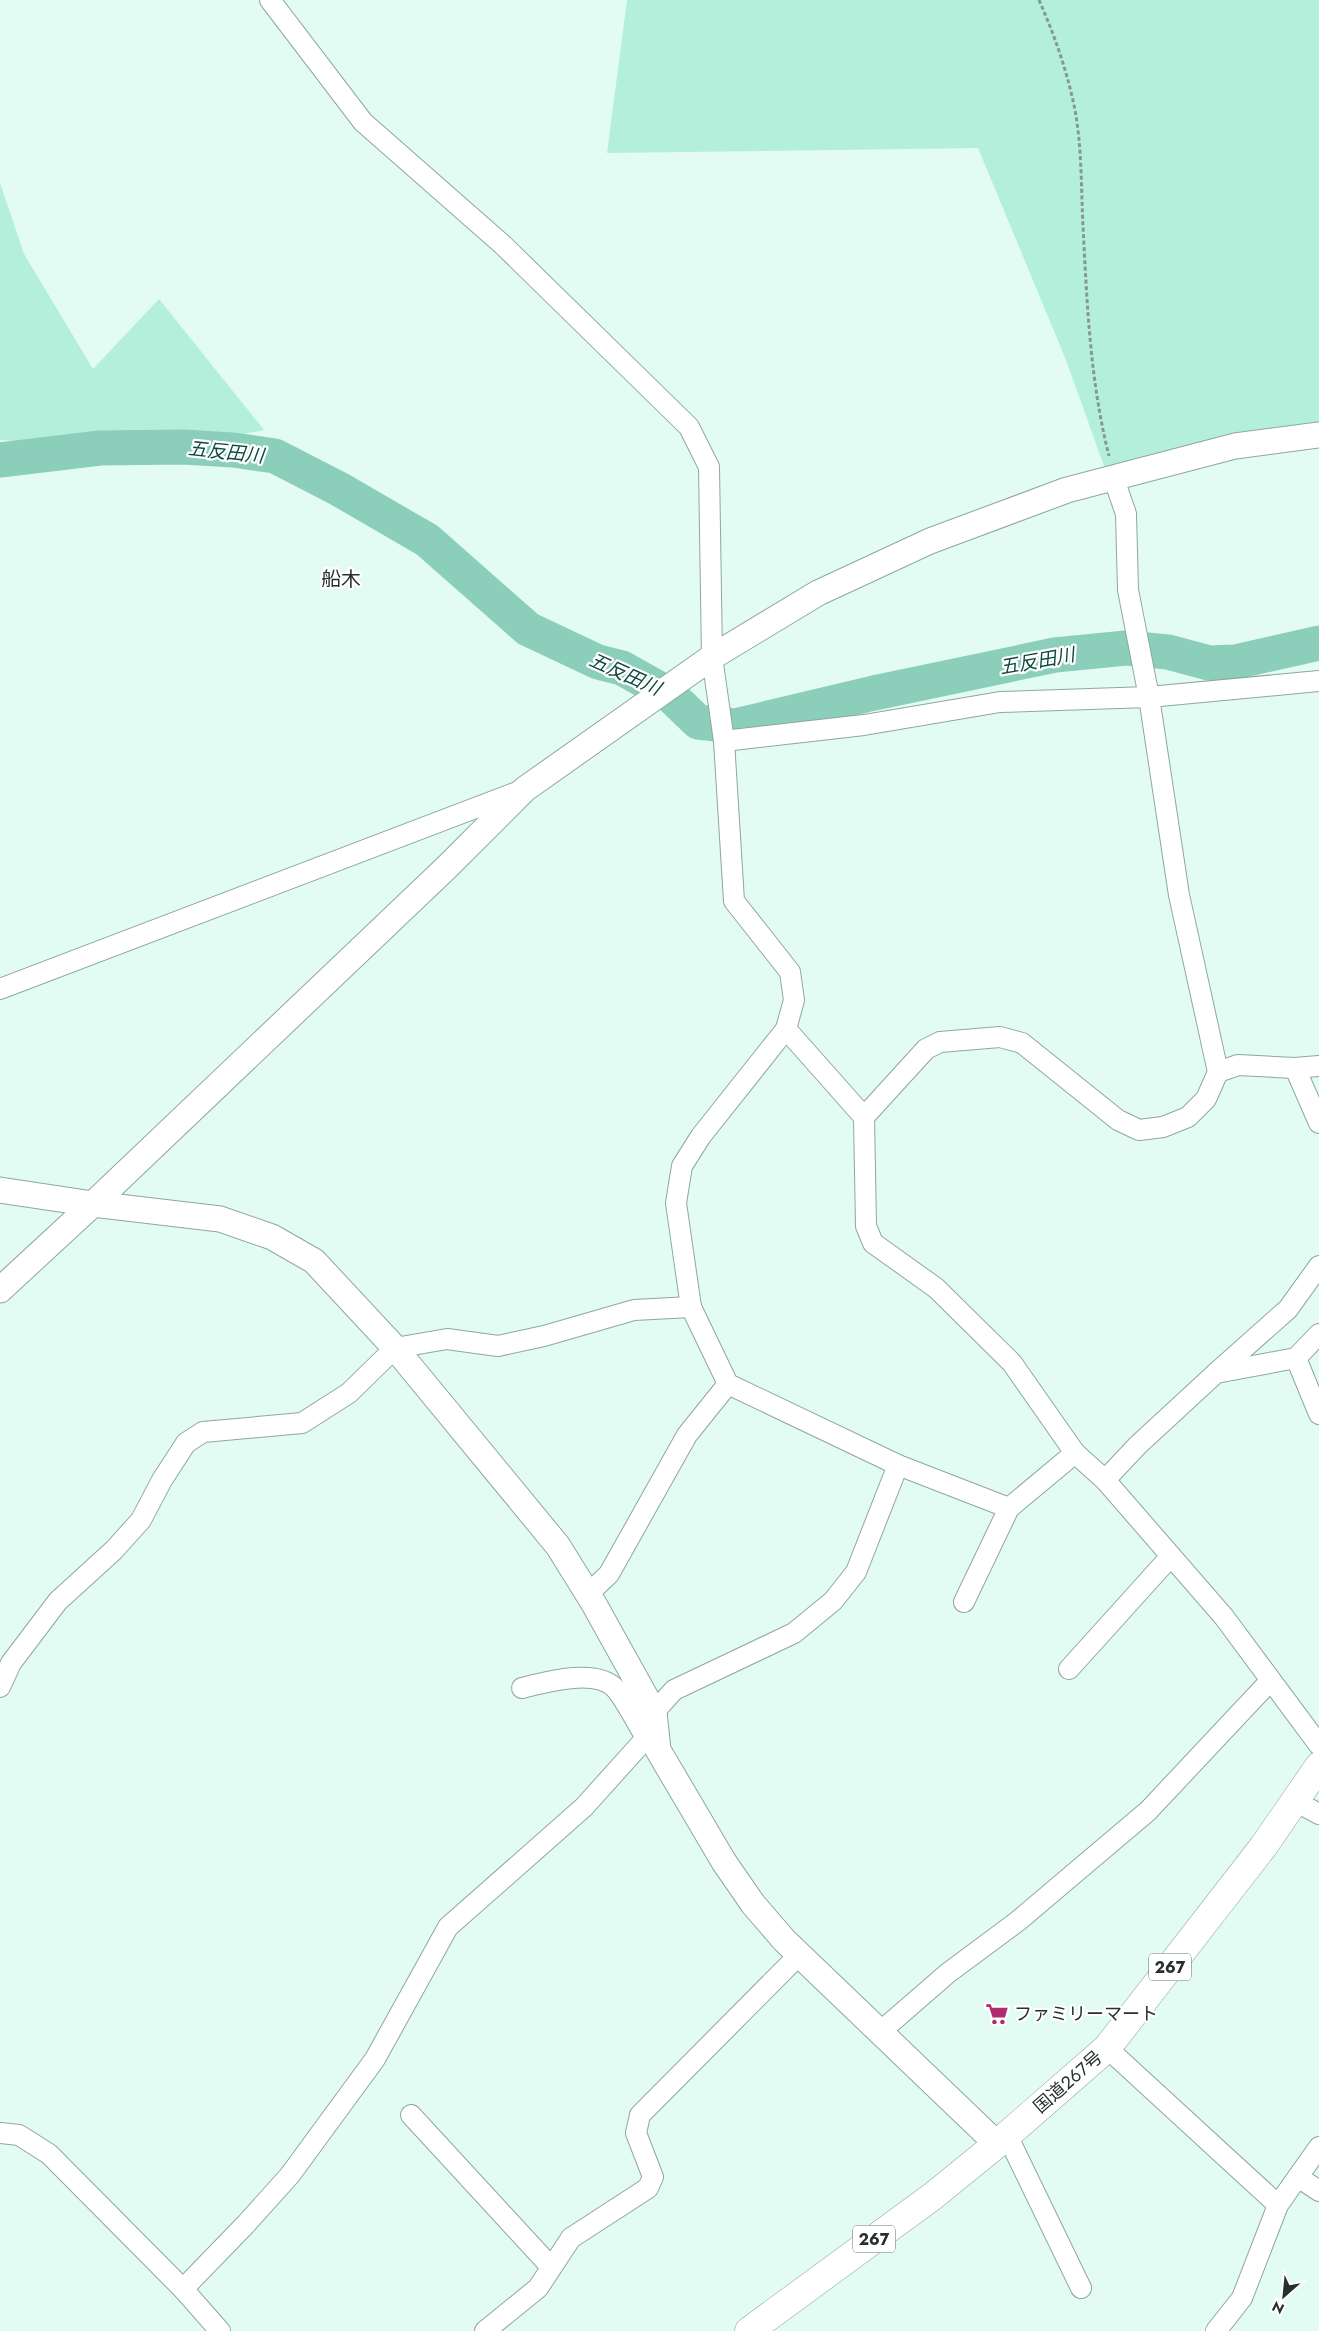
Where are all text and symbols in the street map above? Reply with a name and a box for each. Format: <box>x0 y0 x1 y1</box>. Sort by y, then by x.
water label: 五反田川 <box>187 435 267 470</box>
district label: 船木 <box>321 565 361 594</box>
water label: 五反田川 <box>997 641 1079 681</box>
water label: 五反田川 <box>585 646 667 703</box>
road number: 267 <box>1149 1954 1191 1980</box>
supermarket icon: ファミリーマート <box>984 2001 1010 2027</box>
place label: ファミリーマート <box>1014 2001 1158 2027</box>
street label: 国道267号 <box>1028 2045 1108 2119</box>
road number: 267 <box>853 2226 895 2252</box>
north arrow <box>1259 2271 1309 2321</box>
text: N <box>1269 2296 1288 2319</box>

